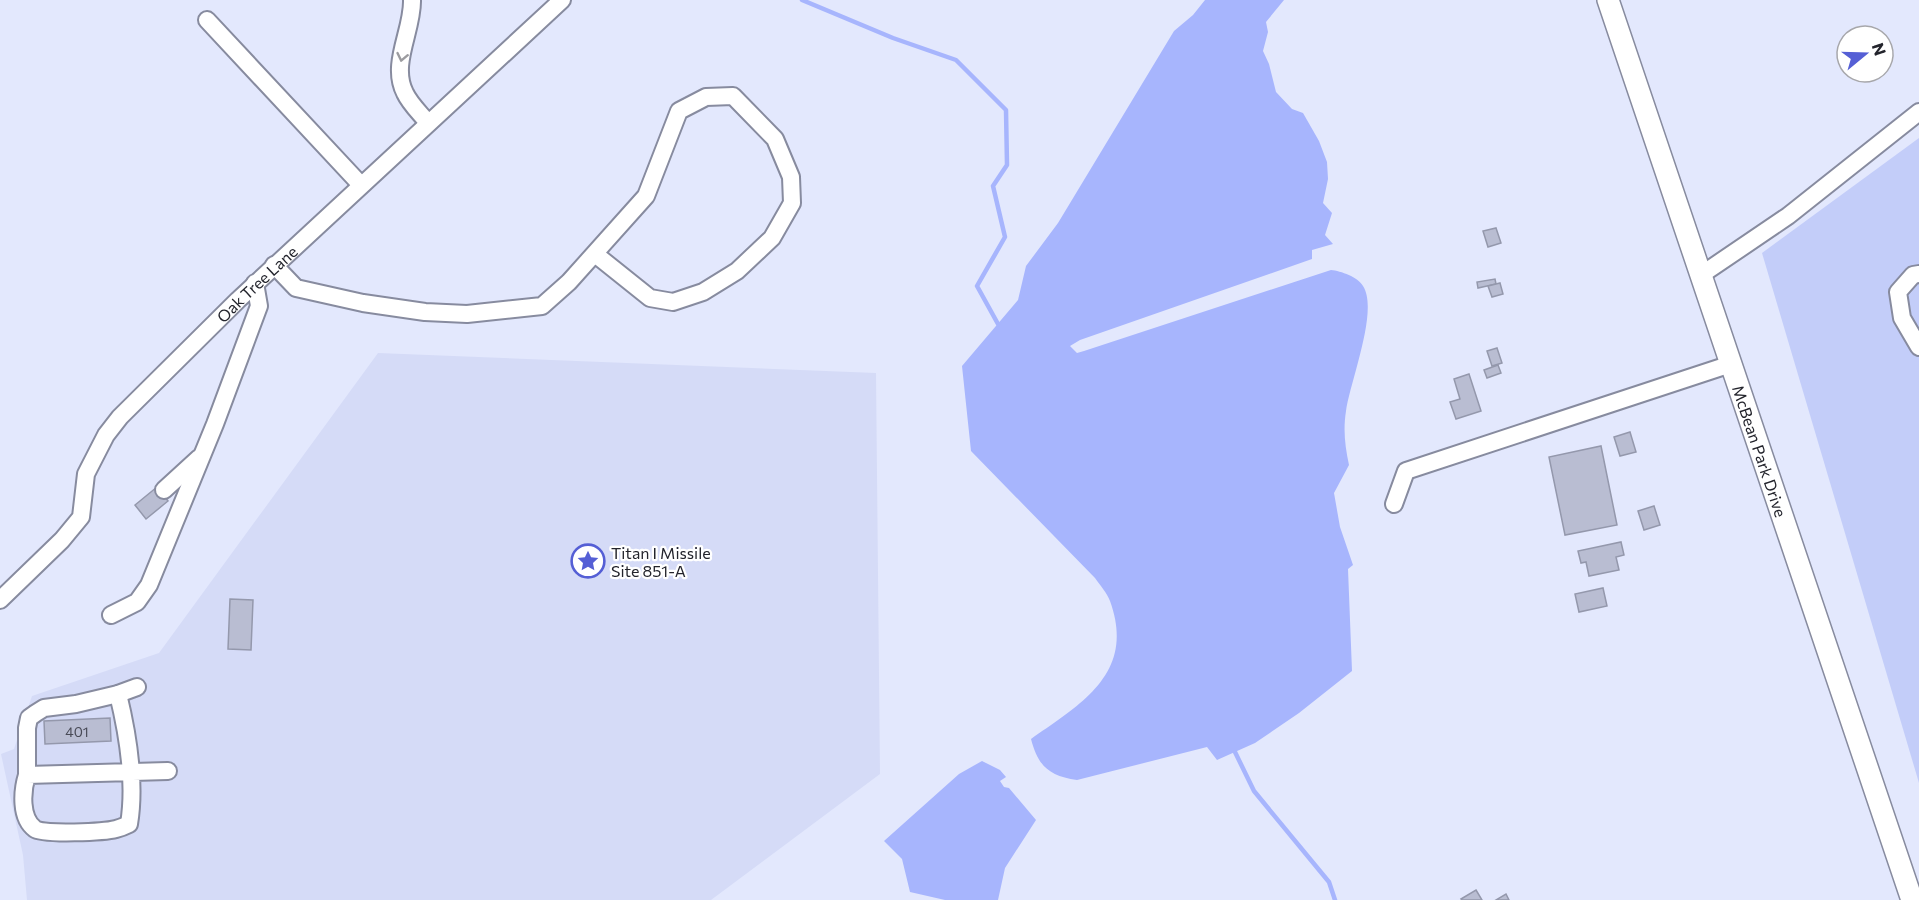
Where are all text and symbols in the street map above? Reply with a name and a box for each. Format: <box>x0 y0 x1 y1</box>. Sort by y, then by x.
north arrow <box>1835 24 1895 84</box>
text: N <box>1869 40 1891 58</box>
one-way arrow <box>396 52 409 62</box>
street label: Oak Tree Lane <box>212 241 301 326</box>
street label: McBean Park Drive <box>1729 383 1791 519</box>
place icon: Titan I Missile Site 851-A <box>570 543 606 579</box>
place label: Titan I Missile Site 851-A <box>611 543 711 580</box>
house number: 401 <box>65 723 89 740</box>

